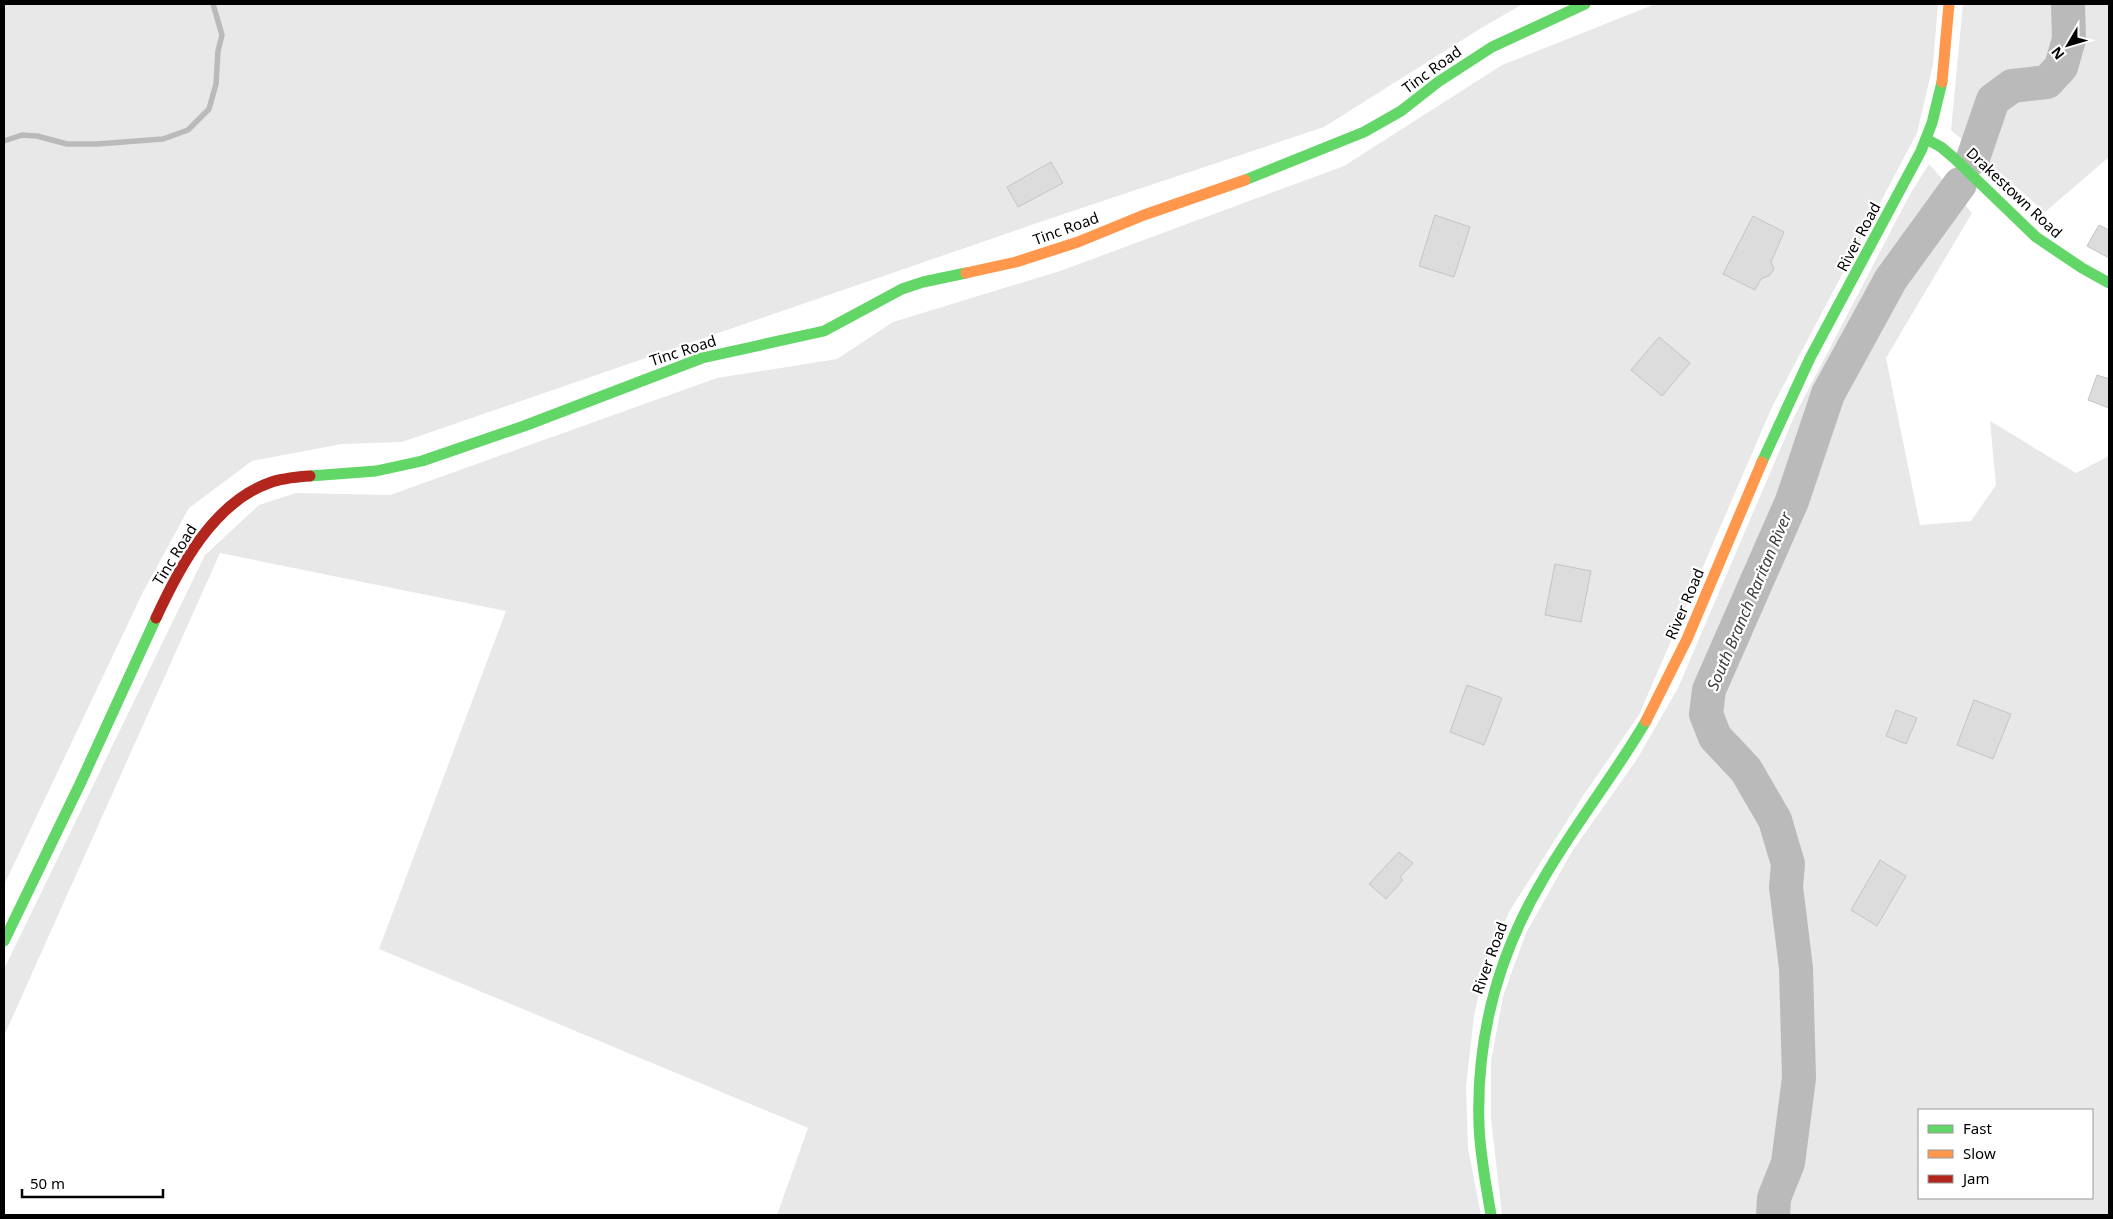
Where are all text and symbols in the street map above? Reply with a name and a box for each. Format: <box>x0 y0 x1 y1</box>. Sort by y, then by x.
north arrow <box>2043 20 2093 70</box>
street label: Tinc Road <box>1398 41 1465 97</box>
text: N <box>2046 43 2068 64</box>
street label: Drakestown Road <box>1962 143 2067 242</box>
street label: River Road <box>1832 199 1885 275</box>
street label: Tinc Road <box>1030 207 1101 249</box>
street label: Tinc Road <box>647 330 718 370</box>
water label: South Branch Raritan River <box>1701 508 1797 693</box>
street label: Tinc Road <box>147 520 201 589</box>
street label: River Road <box>1660 565 1708 642</box>
street label: River Road <box>1467 919 1511 997</box>
legend <box>1918 1109 2093 1199</box>
text: Fast <box>1963 1118 1992 1138</box>
text: Slow <box>1963 1143 1996 1163</box>
scale bar <box>22 1166 164 1198</box>
text: Jam <box>1961 1168 1990 1188</box>
text: 50 m <box>30 1173 65 1193</box>

